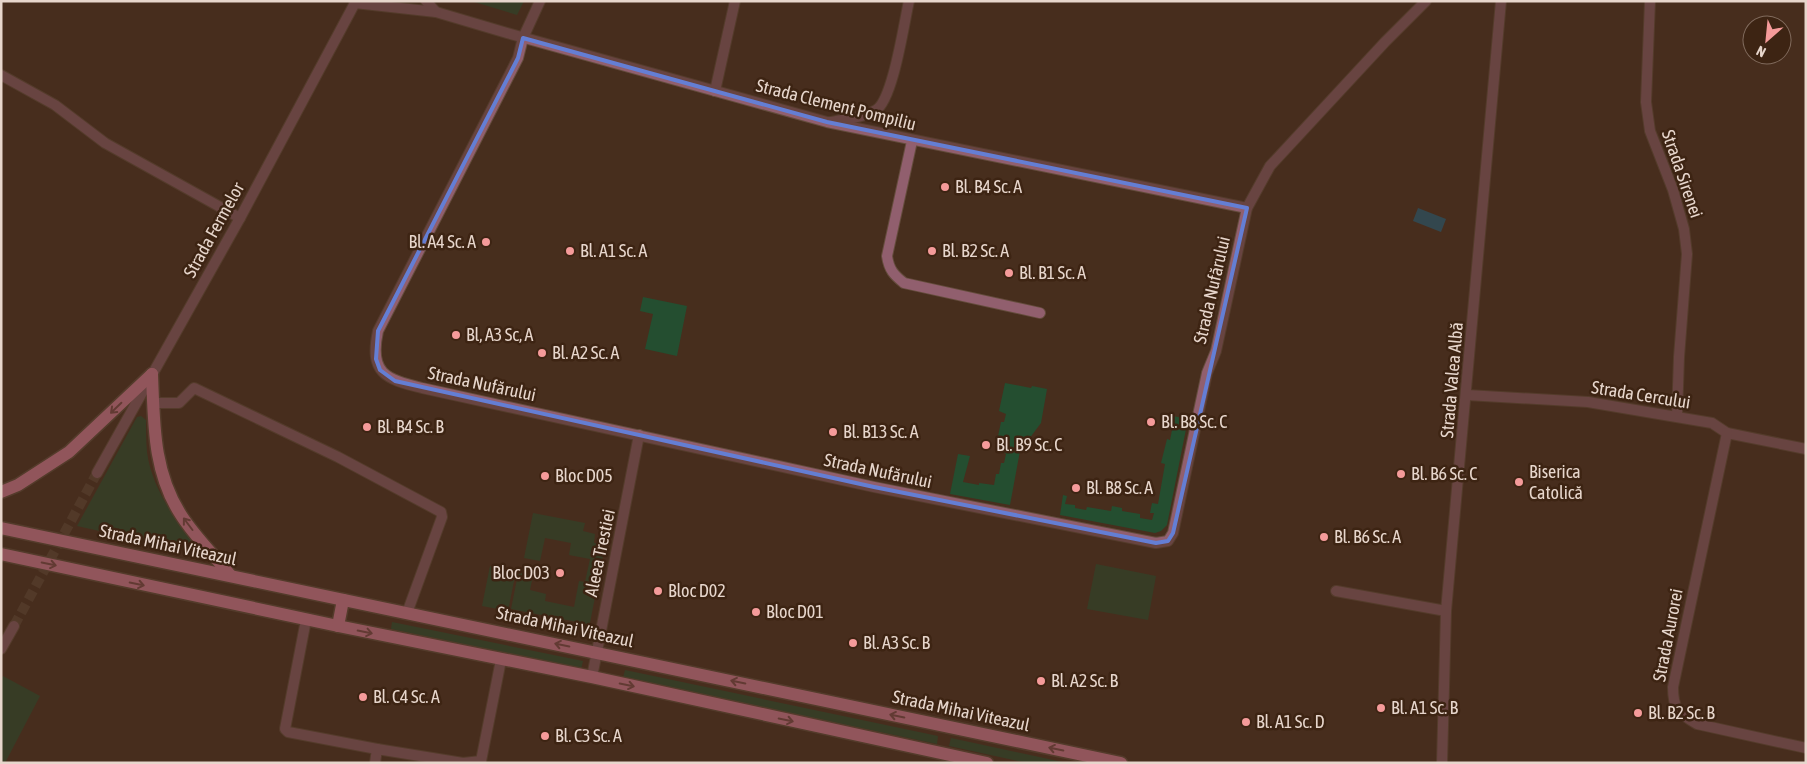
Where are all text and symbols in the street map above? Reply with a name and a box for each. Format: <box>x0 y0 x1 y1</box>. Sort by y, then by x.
north arrow <box>1742 15 1792 65</box>
text: N <box>1754 43 1768 61</box>
street label: Strada Clement Pompiliu <box>754 74 918 135</box>
street label: Strada Sirenei <box>1658 127 1707 221</box>
place label: Bl. B4 Sc. A <box>955 176 1022 197</box>
street label: Strada Fermelor <box>179 178 249 281</box>
marker: Bl. B4 Sc. A <box>939 181 951 193</box>
place label: Bl. A4 Sc. A <box>409 231 476 252</box>
street label: Strada Nufărului <box>1189 234 1234 346</box>
marker: Bl. A4 Sc. A <box>480 236 492 248</box>
place label: Bl. A1 Sc. A <box>580 240 648 261</box>
place label: Bl. B2 Sc. A <box>942 240 1009 261</box>
marker: Bl. A1 Sc. A <box>564 245 576 257</box>
marker: Bl. B2 Sc. A <box>926 245 938 257</box>
place label: Bl. B1 Sc. A <box>1019 262 1086 283</box>
marker: Bl. B1 Sc. A <box>1003 267 1015 279</box>
street label: Strada Valea Albă <box>1436 321 1467 439</box>
place label: Bl, A3 Sc, A <box>466 324 534 345</box>
marker: Bl, A3 Sc, A <box>450 329 462 341</box>
place label: Bl. A2 Sc. A <box>552 342 620 363</box>
marker: Bl. A2 Sc. A <box>536 347 548 359</box>
street label: Strada Nufărului <box>426 362 538 405</box>
street label: Strada Cercului <box>1590 376 1692 413</box>
one-way arrow <box>110 402 123 414</box>
place label: Bl. B8 Sc. C <box>1161 411 1227 432</box>
place label: Bl. B4 Sc. B <box>377 416 444 437</box>
marker: Bl. B8 Sc. C <box>1145 416 1157 428</box>
marker: Bl. B4 Sc. B <box>361 421 373 433</box>
place label: Bl. B13 Sc. A <box>843 421 919 442</box>
marker: Bl. B13 Sc. A <box>827 426 839 438</box>
place label: Bl. B9 Sc. C <box>996 434 1062 455</box>
marker: Bl. B9 Sc. C <box>980 439 992 451</box>
street label: Strada Nufărului <box>822 449 934 492</box>
place label: Biserica Catolică <box>1529 461 1583 503</box>
place label: Bl. B6 Sc. C <box>1411 463 1477 484</box>
place label: Bloc D05 <box>555 465 613 486</box>
marker: Bl. B6 Sc. C <box>1395 468 1407 480</box>
marker: Bloc D05 <box>539 470 551 482</box>
marker: Biserica Catolică <box>1513 476 1525 488</box>
place label: Bl. B8 Sc. A <box>1086 477 1153 498</box>
marker: Bl. B8 Sc. A <box>1070 482 1082 494</box>
street label: Aleea Trestiei <box>580 507 619 599</box>
one-way arrow <box>183 517 193 531</box>
street label: Strada Mihai Viteazul <box>98 520 239 569</box>
place label: Bl. B6 Sc. A <box>1334 526 1401 547</box>
marker: Bl. B6 Sc. A <box>1318 531 1330 543</box>
one-way arrow <box>41 560 57 570</box>
place label: Bloc D03 <box>492 562 550 583</box>
marker: Bloc D03 <box>554 567 566 579</box>
one-way arrow <box>129 579 145 589</box>
place label: Bloc D02 <box>668 580 726 601</box>
marker: Bloc D02 <box>652 585 664 597</box>
street label: Strada Aurorei <box>1648 587 1687 683</box>
place label: Bloc D01 <box>766 601 824 622</box>
street label: Strada Mihai Viteazul <box>495 602 636 651</box>
marker: Bloc D01 <box>750 606 762 618</box>
one-way arrow <box>356 627 372 637</box>
place label: Bl. A3 Sc. B <box>863 632 931 653</box>
marker: Bl. A3 Sc. B <box>847 637 859 649</box>
one-way arrow <box>555 639 571 649</box>
place label: Bl. A2 Sc. B <box>1051 670 1119 691</box>
marker: Bl. A2 Sc. B <box>1035 675 1047 687</box>
one-way arrow <box>731 677 747 686</box>
one-way arrow <box>619 681 635 690</box>
place label: Bl. C4 Sc. A <box>373 686 440 707</box>
street label: Strada Mihai Viteazul <box>891 686 1032 735</box>
marker: Bl. C4 Sc. A <box>357 691 369 703</box>
place label: Bl. A1 Sc. B <box>1391 697 1459 718</box>
marker: Bl. A1 Sc. B <box>1375 702 1387 714</box>
place label: Bl. B2 Sc. B <box>1648 702 1715 723</box>
marker: Bl. B2 Sc. B <box>1632 707 1644 719</box>
one-way arrow <box>890 711 906 720</box>
place label: Bl. A1 Sc. D <box>1256 711 1325 732</box>
one-way arrow <box>777 715 793 725</box>
marker: Bl. A1 Sc. D <box>1240 716 1252 728</box>
place label: Bl. C3 Sc. A <box>555 725 622 746</box>
marker: Bl. C3 Sc. A <box>539 730 551 742</box>
one-way arrow <box>1049 744 1065 753</box>

